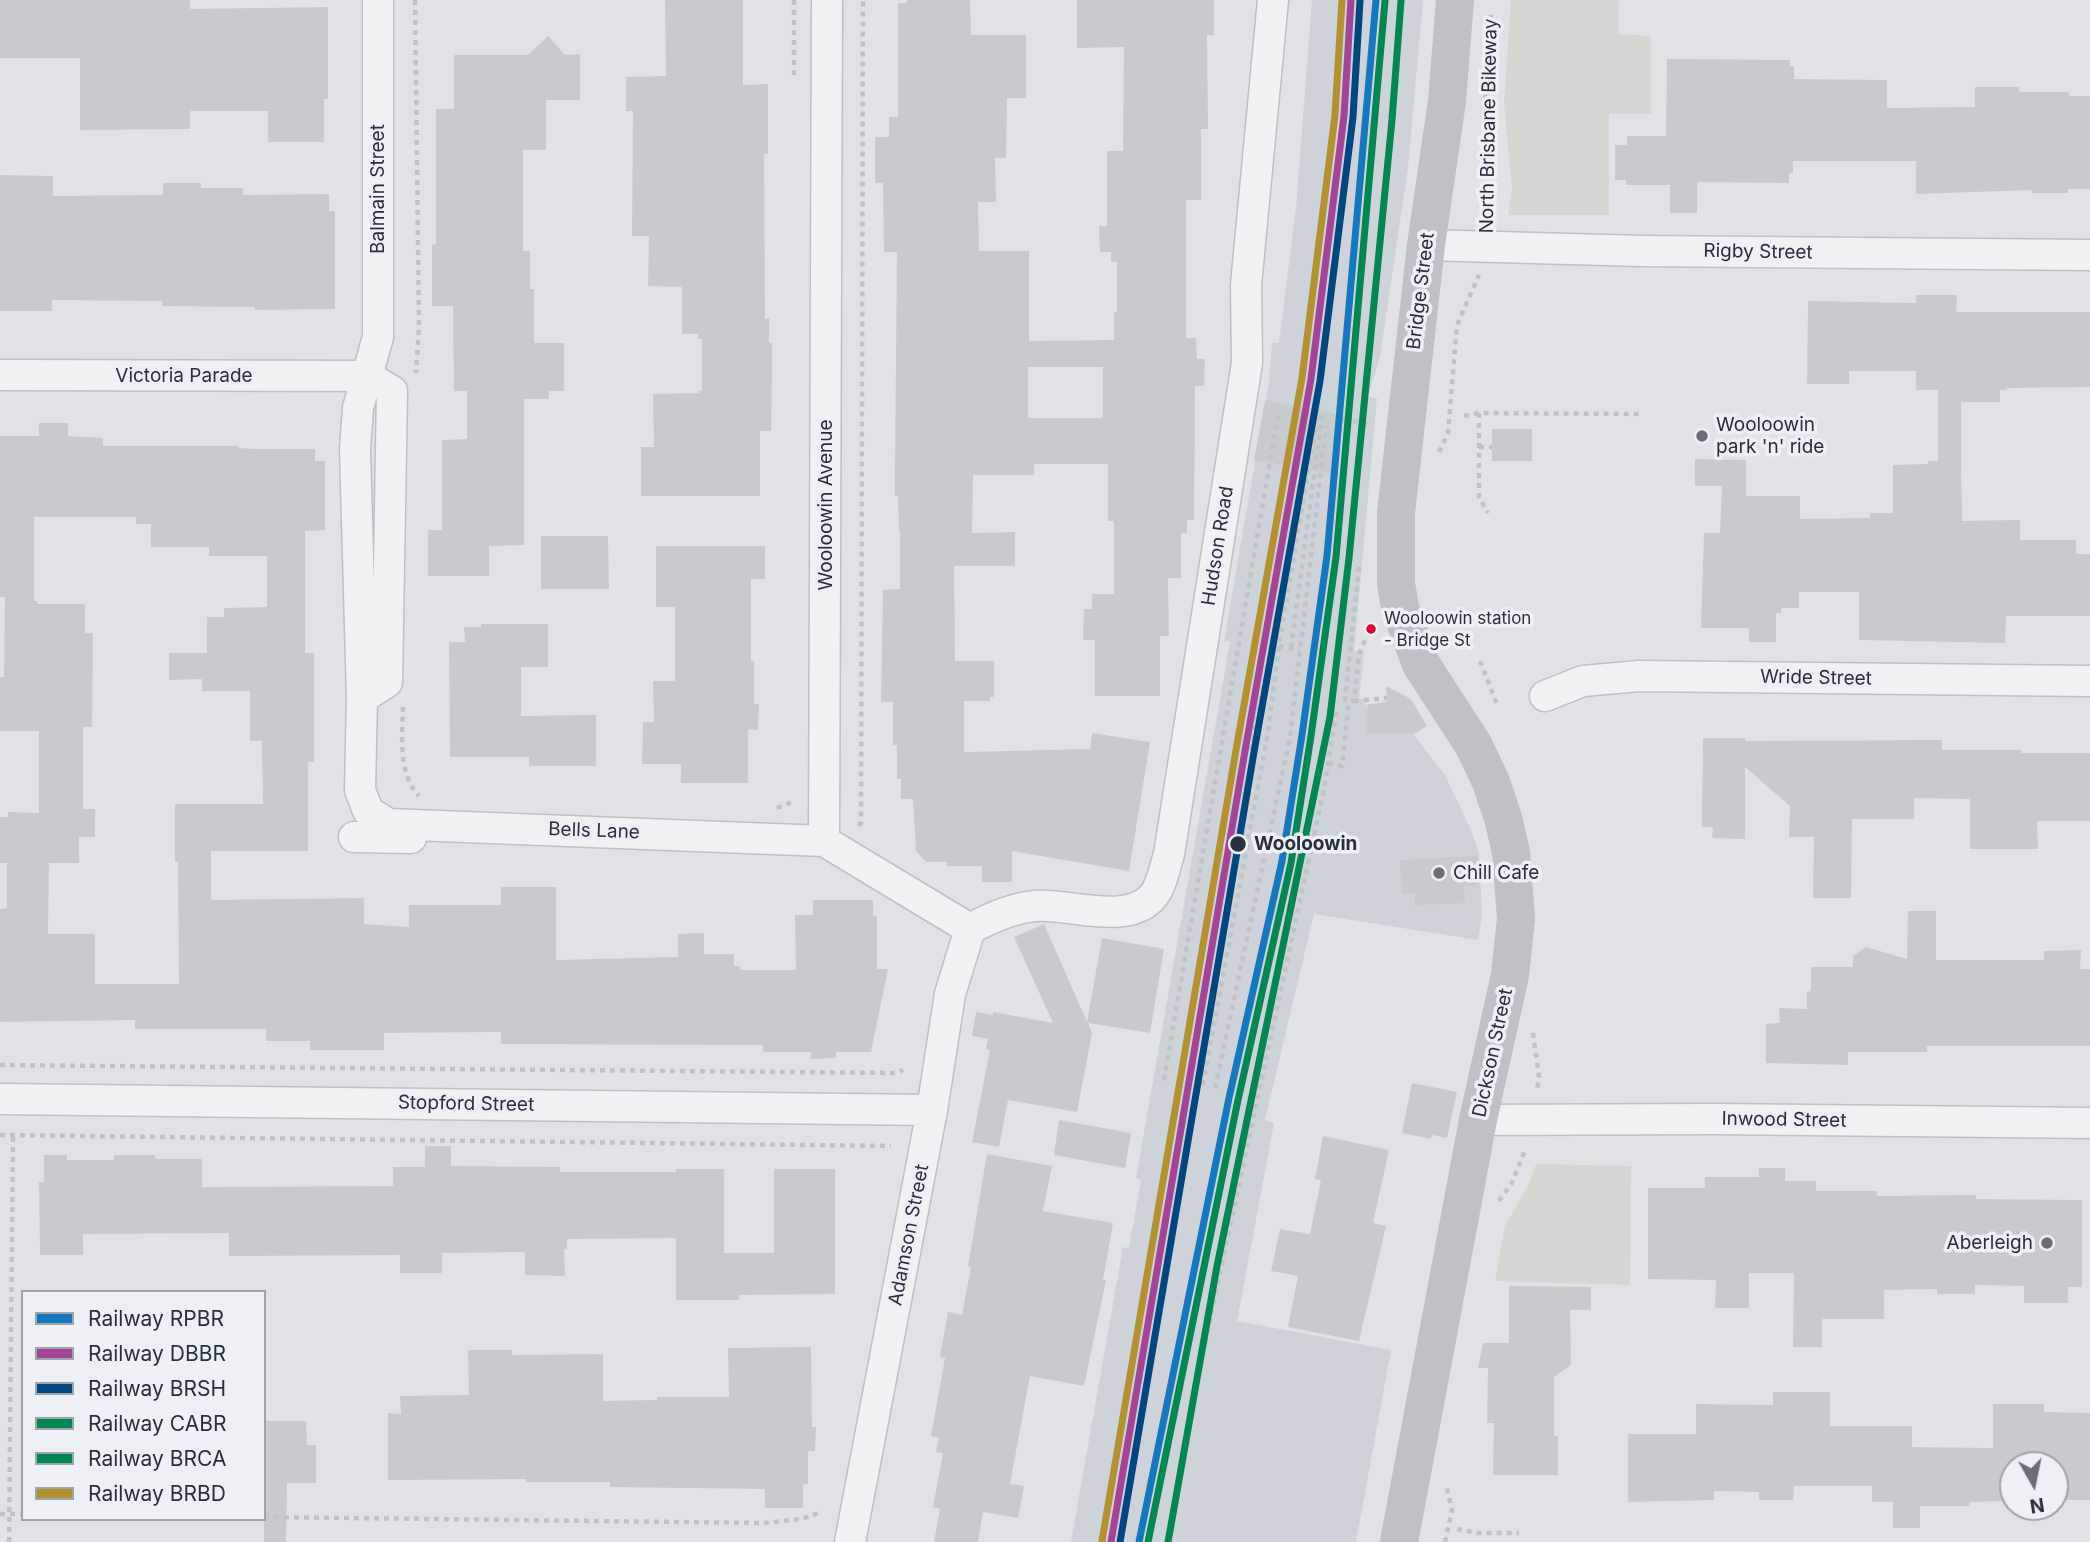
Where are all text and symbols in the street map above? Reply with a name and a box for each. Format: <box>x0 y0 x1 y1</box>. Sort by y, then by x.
street label: North Brisbane Bikeway <box>1476 18 1502 234</box>
street label: Balmain Street <box>367 124 389 254</box>
street label: Bridge Street <box>1403 231 1439 351</box>
street label: Rigby Street <box>1703 240 1813 264</box>
street label: Victoria Parade <box>115 365 253 387</box>
place label: Wooloowin park 'n' ride <box>1716 414 1824 458</box>
street label: Wooloowin Avenue <box>815 419 837 591</box>
marker: Wooloowin park 'n' ride <box>1694 428 1710 444</box>
street label: Hudson Road <box>1197 485 1239 607</box>
place label: Wooloowin station - Bridge St <box>1384 609 1531 649</box>
marker: Wooloowin station - Bridge St <box>1364 622 1378 636</box>
street label: Wride Street <box>1760 666 1872 690</box>
street label: Bells Lane <box>548 818 640 844</box>
place label: Wooloowin <box>1254 833 1357 855</box>
marker: Wooloowin <box>1228 834 1248 854</box>
place label: Chill Cafe <box>1453 862 1539 884</box>
marker: Chill Cafe <box>1431 865 1447 881</box>
street label: Dickson Street <box>1468 986 1518 1120</box>
street label: Stopford Street <box>398 1091 534 1117</box>
street label: Inwood Street <box>1721 1108 1847 1132</box>
street label: Adamson Street <box>884 1162 934 1308</box>
place label: Aberleigh <box>1947 1232 2033 1254</box>
marker: Aberleigh <box>2039 1235 2055 1251</box>
legend <box>21 1290 266 1521</box>
text: Railway RPBR <box>88 1306 224 1331</box>
text: Railway DBBR <box>88 1341 226 1366</box>
text: Railway BRSH <box>88 1376 226 1401</box>
text: Railway CABR <box>88 1411 226 1436</box>
text: Railway BRCA <box>88 1446 226 1471</box>
north arrow <box>1999 1451 2069 1521</box>
text: Railway BRBD <box>88 1481 226 1506</box>
text: N <box>2028 1493 2046 1518</box>

